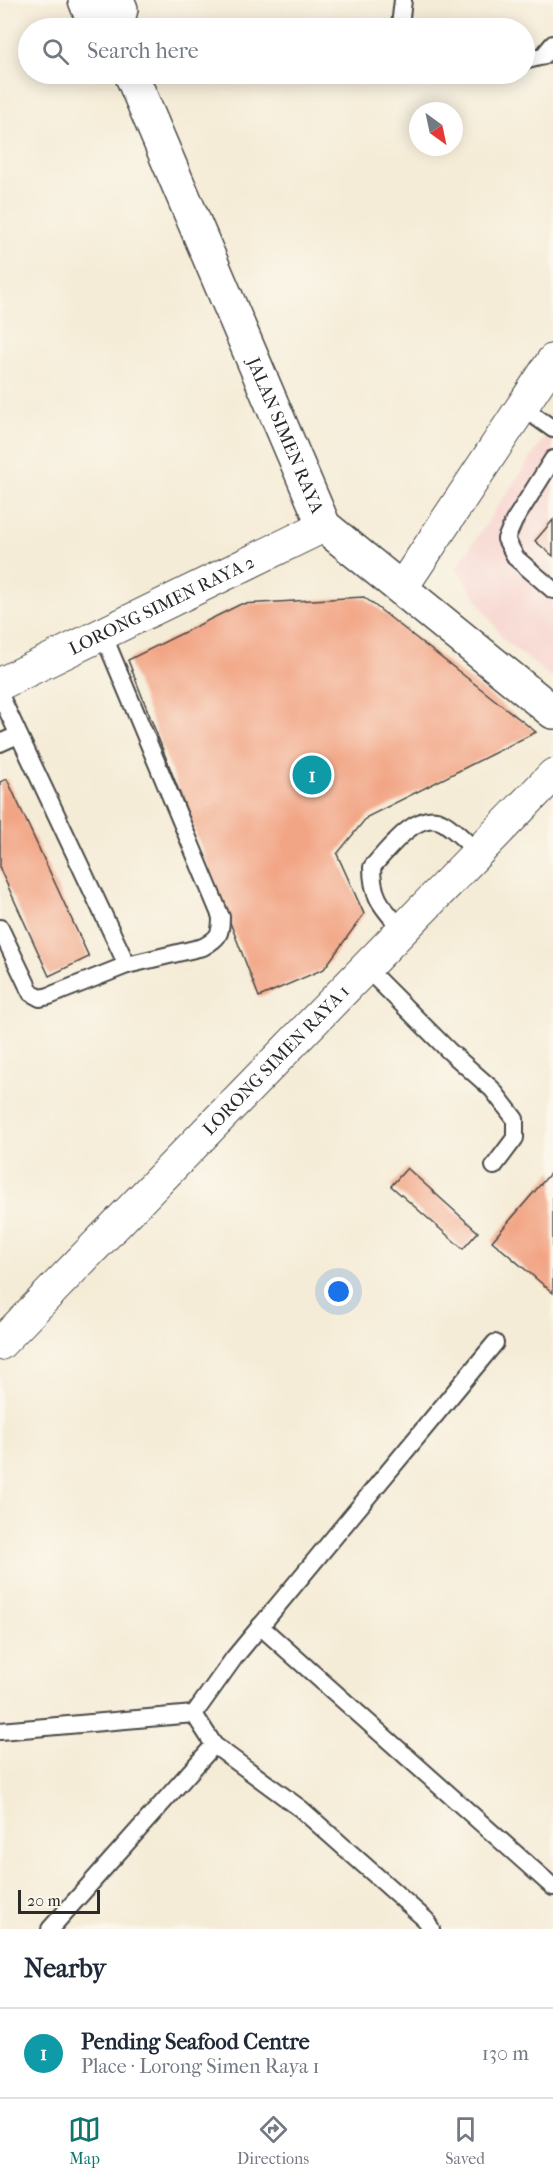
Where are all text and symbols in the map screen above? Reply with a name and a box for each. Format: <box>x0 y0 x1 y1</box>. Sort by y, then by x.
search box <box>18 18 535 84</box>
icon: search <box>39 35 72 68</box>
text: Search here <box>87 38 199 64</box>
north arrow <box>409 102 463 156</box>
street label: JALAN SIMEN RAYA <box>242 352 328 517</box>
street label: LORONG SIMEN RAYA 2 <box>66 551 258 659</box>
pin: 1 <box>292 752 332 798</box>
street label: LORONG SIMEN RAYA 1 <box>198 981 354 1139</box>
your location <box>324 1277 353 1306</box>
scale bar <box>18 1887 100 1914</box>
text: 20 m <box>27 1891 61 1910</box>
text: Nearby <box>24 1953 106 1984</box>
text: Pending Seafood Centre <box>81 2029 310 2055</box>
text: 1 <box>40 2042 47 2065</box>
text: 130 m <box>482 2042 529 2065</box>
text: Place · Lorong Simen Raya 1 <box>81 2055 320 2078</box>
tab: Map <box>68 2113 101 2168</box>
tab: Directions <box>237 2113 309 2168</box>
tab: Saved <box>445 2113 485 2168</box>

